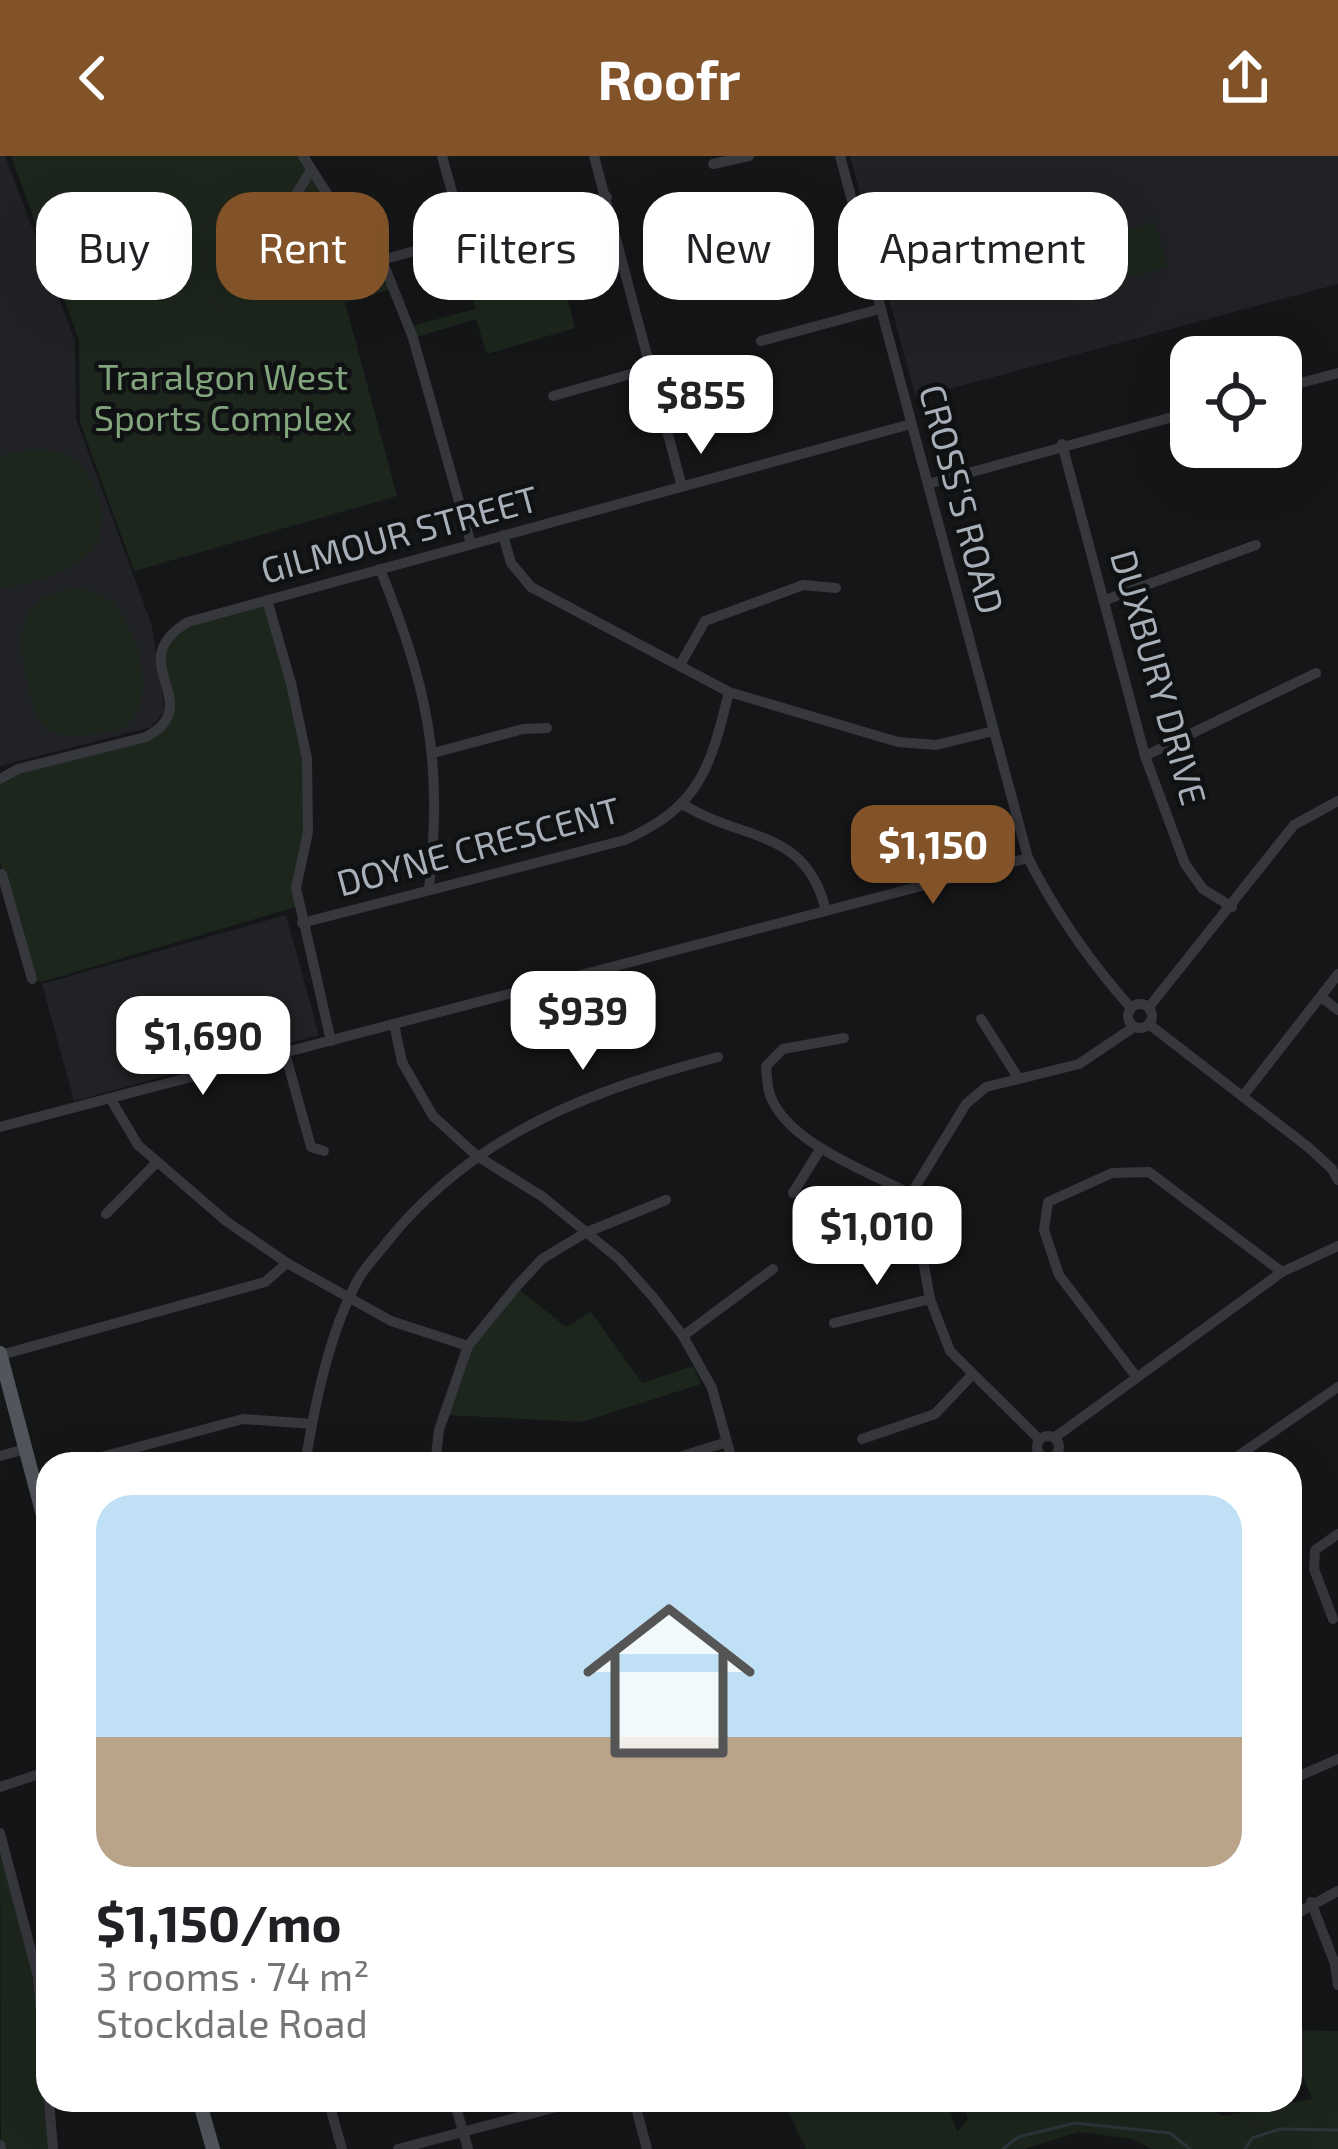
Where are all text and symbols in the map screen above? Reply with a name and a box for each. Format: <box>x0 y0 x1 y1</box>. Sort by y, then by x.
icon: back <box>60 45 126 111</box>
icon: share <box>1212 45 1278 111</box>
text: Roofr <box>597 46 741 111</box>
chip: Buy <box>36 192 192 300</box>
chip: Rent <box>216 192 389 300</box>
chip: Filters <box>413 192 619 300</box>
chip: New <box>643 192 814 300</box>
chip: Apartment <box>838 192 1128 300</box>
map controls <box>1170 336 1302 468</box>
button: locate <box>1170 336 1302 468</box>
park label: Traralgon West Sports Complex <box>94 354 352 438</box>
pin: $855 <box>630 355 772 457</box>
text: $855 <box>656 370 746 417</box>
street label: CROSS'S ROAD <box>912 380 1014 618</box>
street label: GILMOUR STREET <box>256 475 542 591</box>
street label: DUXBURY DRIVE <box>1103 545 1217 809</box>
street label: DOYNE CRESCENT <box>332 786 624 904</box>
pin: $1,150 <box>835 805 1031 907</box>
text: $1,150 <box>878 820 988 867</box>
pin: $939 <box>512 971 654 1073</box>
text: $939 <box>538 986 628 1033</box>
pin: $1,690 <box>105 996 301 1098</box>
text: $1,690 <box>143 1011 263 1058</box>
pin: $1,010 <box>779 1186 975 1288</box>
text: $1,010 <box>820 1201 934 1248</box>
icon: home <box>561 1573 777 1789</box>
text: $1,150/mo <box>96 1891 342 1952</box>
text: 3 rooms · 74 m² <box>96 1952 369 1999</box>
text: Stockdale Road <box>96 1999 368 2046</box>

